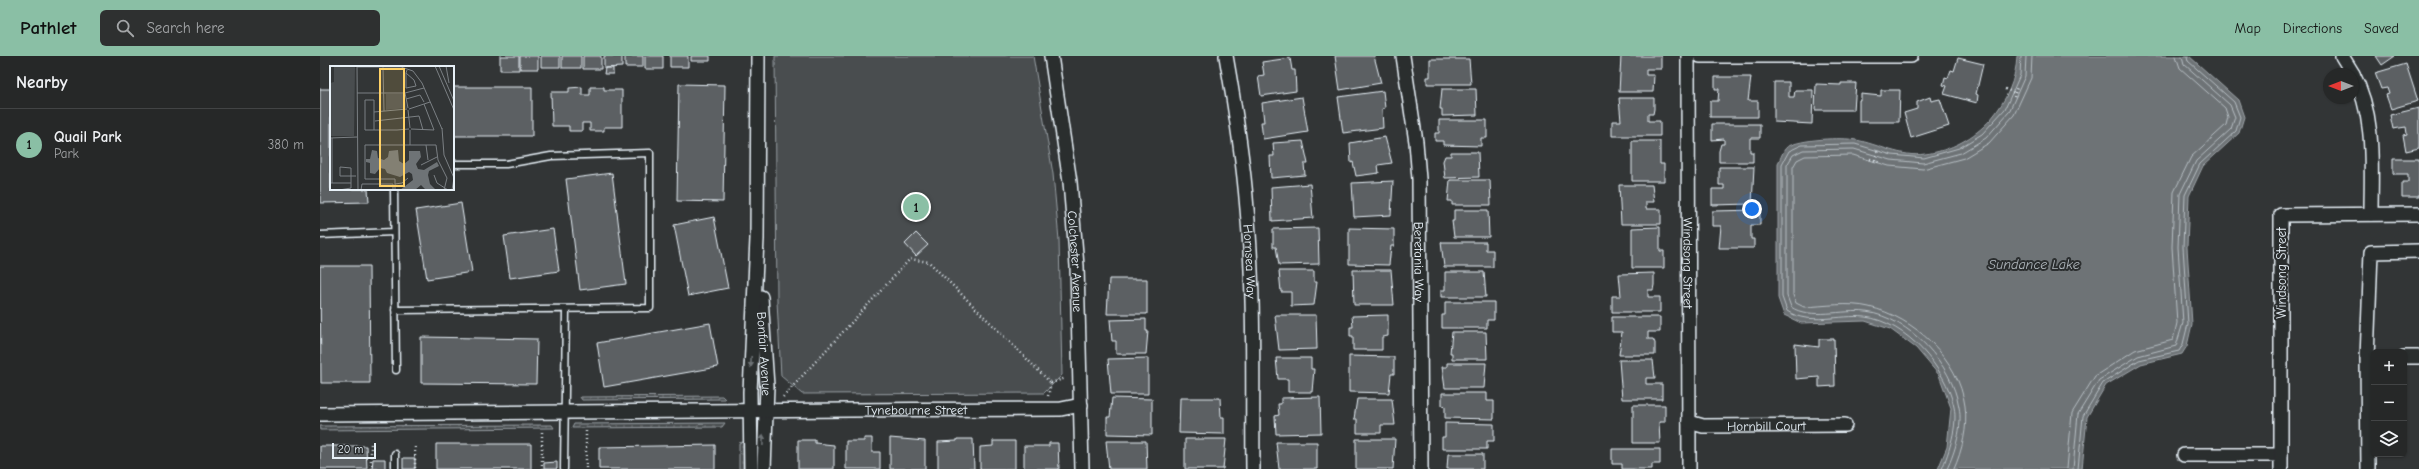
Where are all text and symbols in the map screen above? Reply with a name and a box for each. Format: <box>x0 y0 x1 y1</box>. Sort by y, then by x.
search box <box>100 10 380 46</box>
text: Pathlet <box>20 17 76 39</box>
icon: search <box>114 17 136 39</box>
text: Search here <box>146 19 225 37</box>
text: Map <box>2234 20 2261 37</box>
text: Directions <box>2283 20 2342 37</box>
text: Saved <box>2364 20 2399 37</box>
inset map <box>330 66 454 190</box>
north arrow <box>2323 68 2359 104</box>
text: Nearby <box>16 73 67 92</box>
text: Quail Park <box>54 128 122 146</box>
text: 1 <box>26 137 32 152</box>
text: 380 m <box>268 137 304 152</box>
text: Park <box>54 146 79 161</box>
pin: 1 <box>903 192 929 222</box>
your location <box>1742 199 1762 219</box>
street label: Colchester Avenue <box>1064 210 1085 313</box>
street label: Windsong Street <box>1680 217 1696 310</box>
street label: Beretania Way <box>1411 222 1427 302</box>
street label: Hornsea Way <box>1240 224 1259 299</box>
street label: Windsong Street <box>2274 226 2289 319</box>
water label: Sundance Lake <box>1988 256 2080 273</box>
street label: Bonfair Avenue <box>754 311 774 397</box>
map controls <box>2371 349 2407 457</box>
button: + <box>2371 349 2407 385</box>
one-way arrow <box>748 356 754 369</box>
button: − <box>2371 385 2407 421</box>
street label: Tynebourne Street <box>865 402 969 418</box>
street label: Hornbill Court <box>1727 418 1807 434</box>
button: layers <box>2371 421 2407 457</box>
one-way arrow <box>760 434 767 446</box>
scale bar <box>332 441 376 460</box>
text: 20 m <box>338 443 363 456</box>

